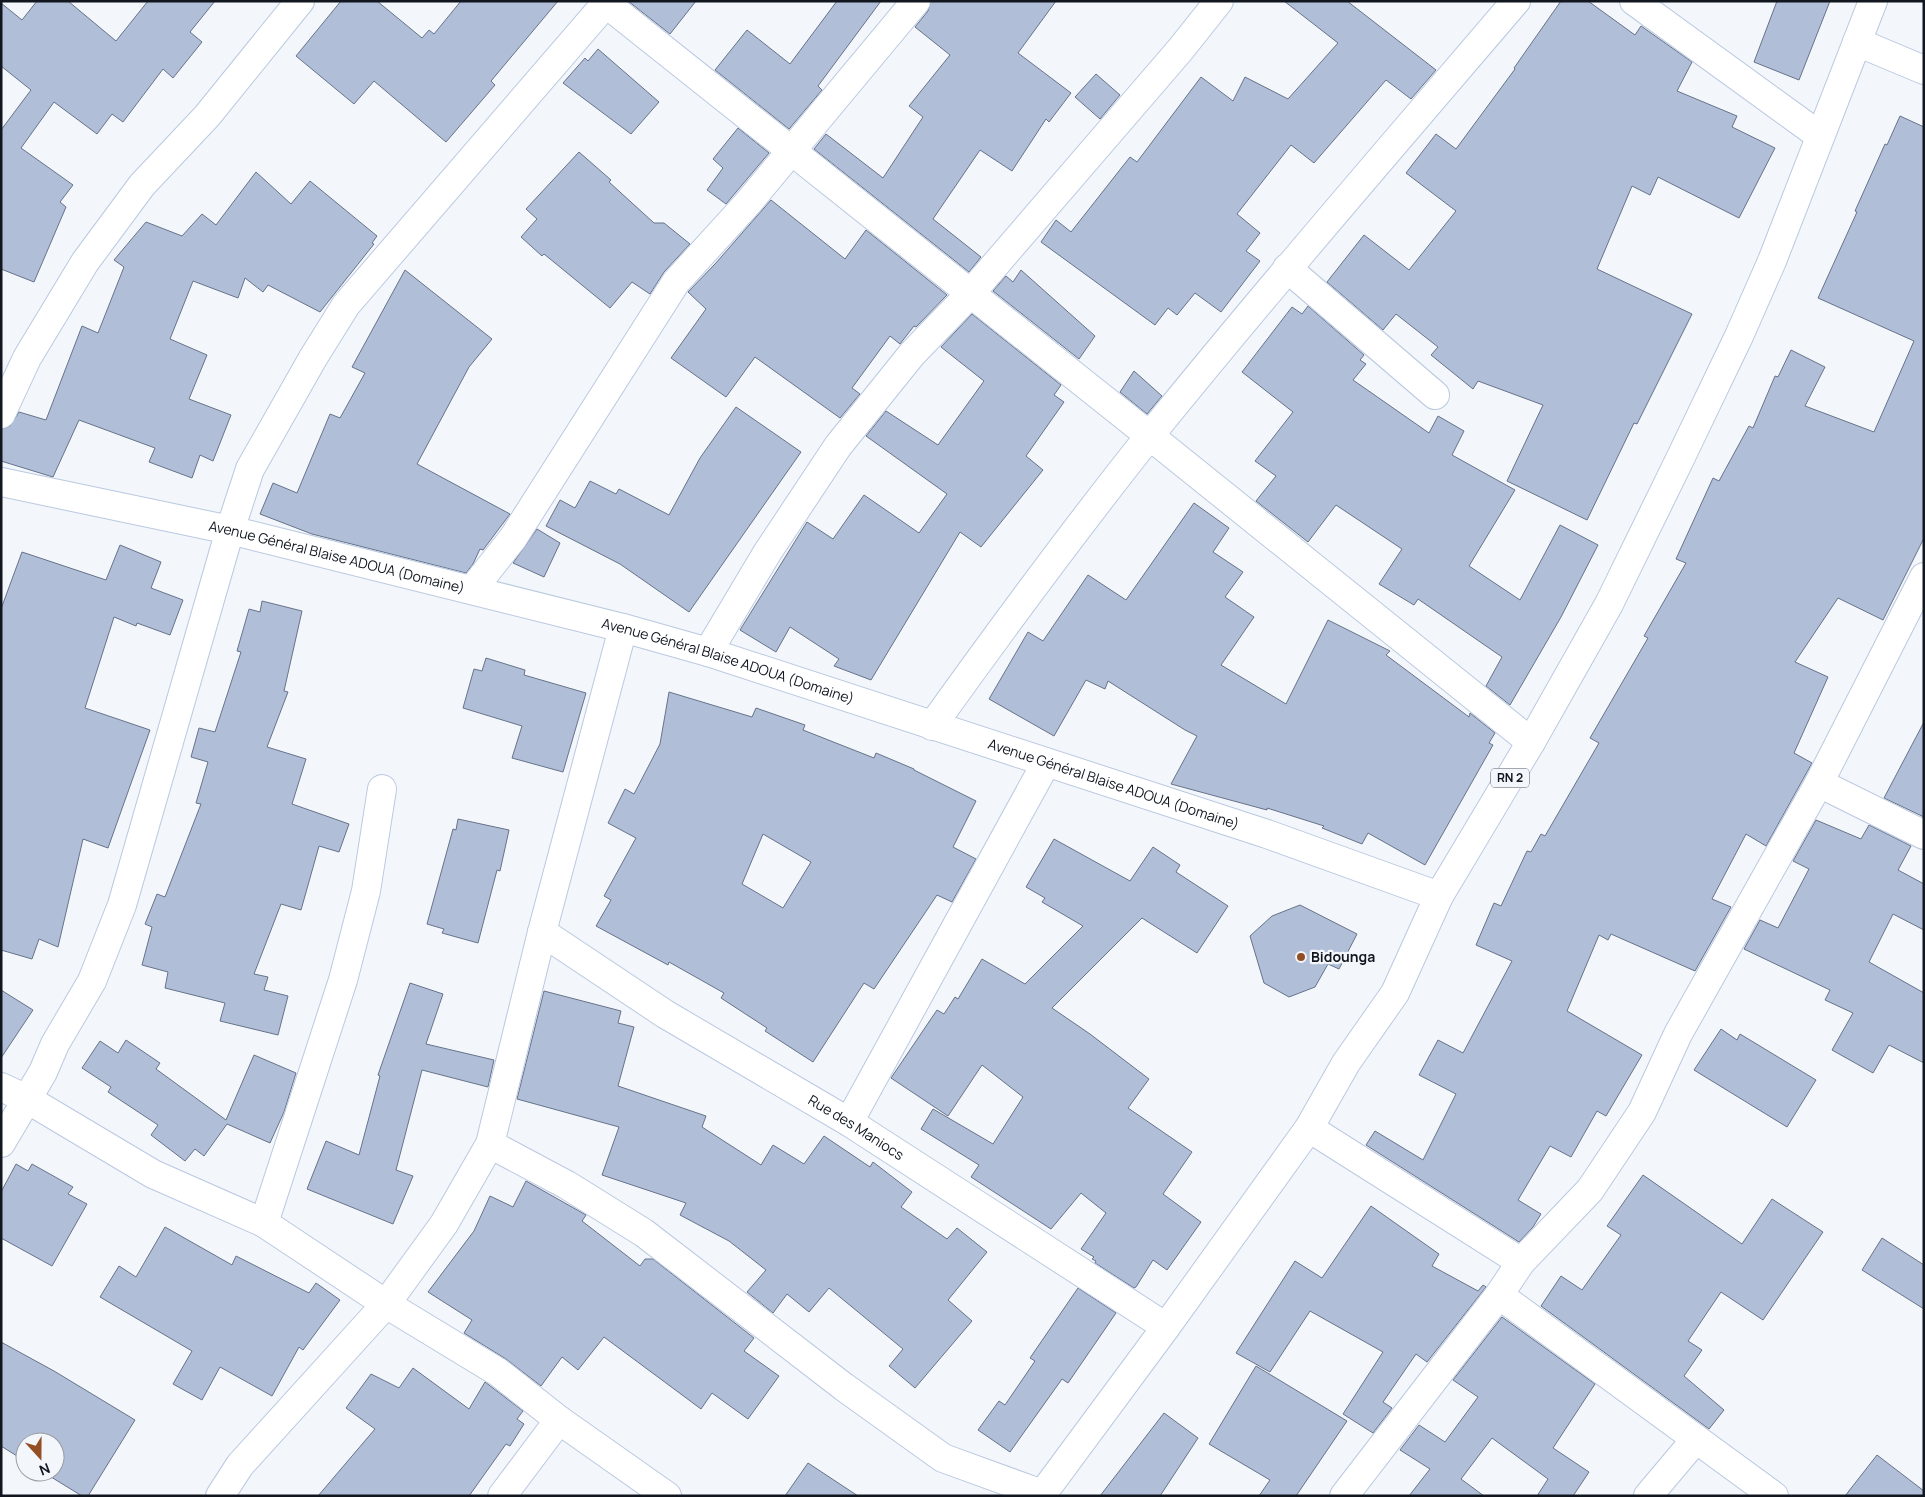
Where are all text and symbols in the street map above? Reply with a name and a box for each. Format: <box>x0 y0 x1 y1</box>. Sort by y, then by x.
street label: Avenue Général Blaise ADOUA (Domaine) <box>207 516 467 597</box>
street label: Avenue Général Blaise ADOUA (Domaine) <box>600 613 857 708</box>
street label: Avenue Général Blaise ADOUA (Domaine) <box>986 734 1242 833</box>
road number: RN 2 <box>1491 768 1529 788</box>
place label: Bidounga <box>1311 947 1375 966</box>
marker: Bidounga <box>1295 951 1307 963</box>
street label: Rue des Maniocs <box>805 1090 908 1164</box>
north arrow <box>15 1432 65 1482</box>
text: N <box>37 1459 53 1480</box>

